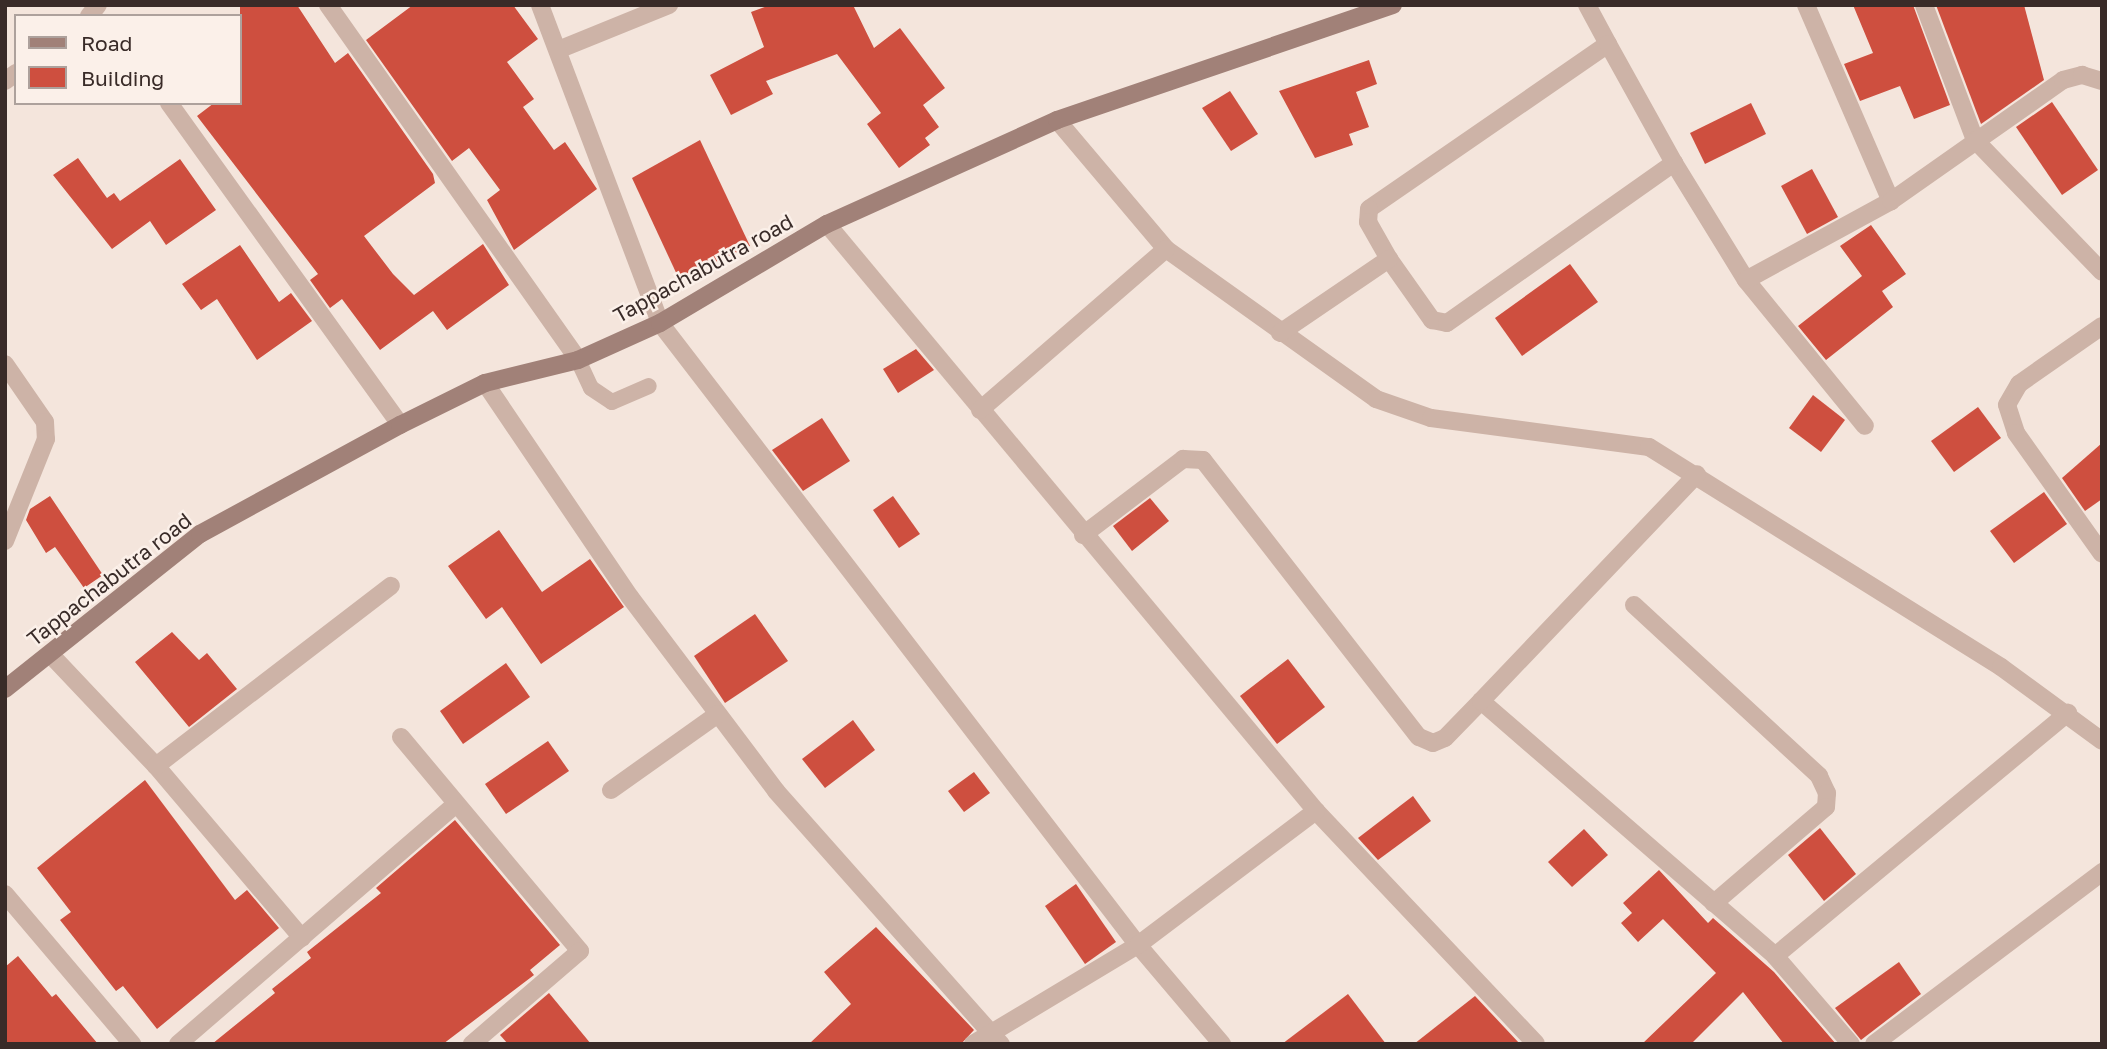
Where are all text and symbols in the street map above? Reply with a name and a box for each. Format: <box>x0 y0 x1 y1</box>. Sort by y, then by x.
legend <box>14 14 242 105</box>
text: Road <box>81 30 132 56</box>
text: Building <box>81 65 164 91</box>
street label: Tappachabutra road <box>609 208 797 328</box>
street label: Tappachabutra road <box>22 507 196 651</box>

